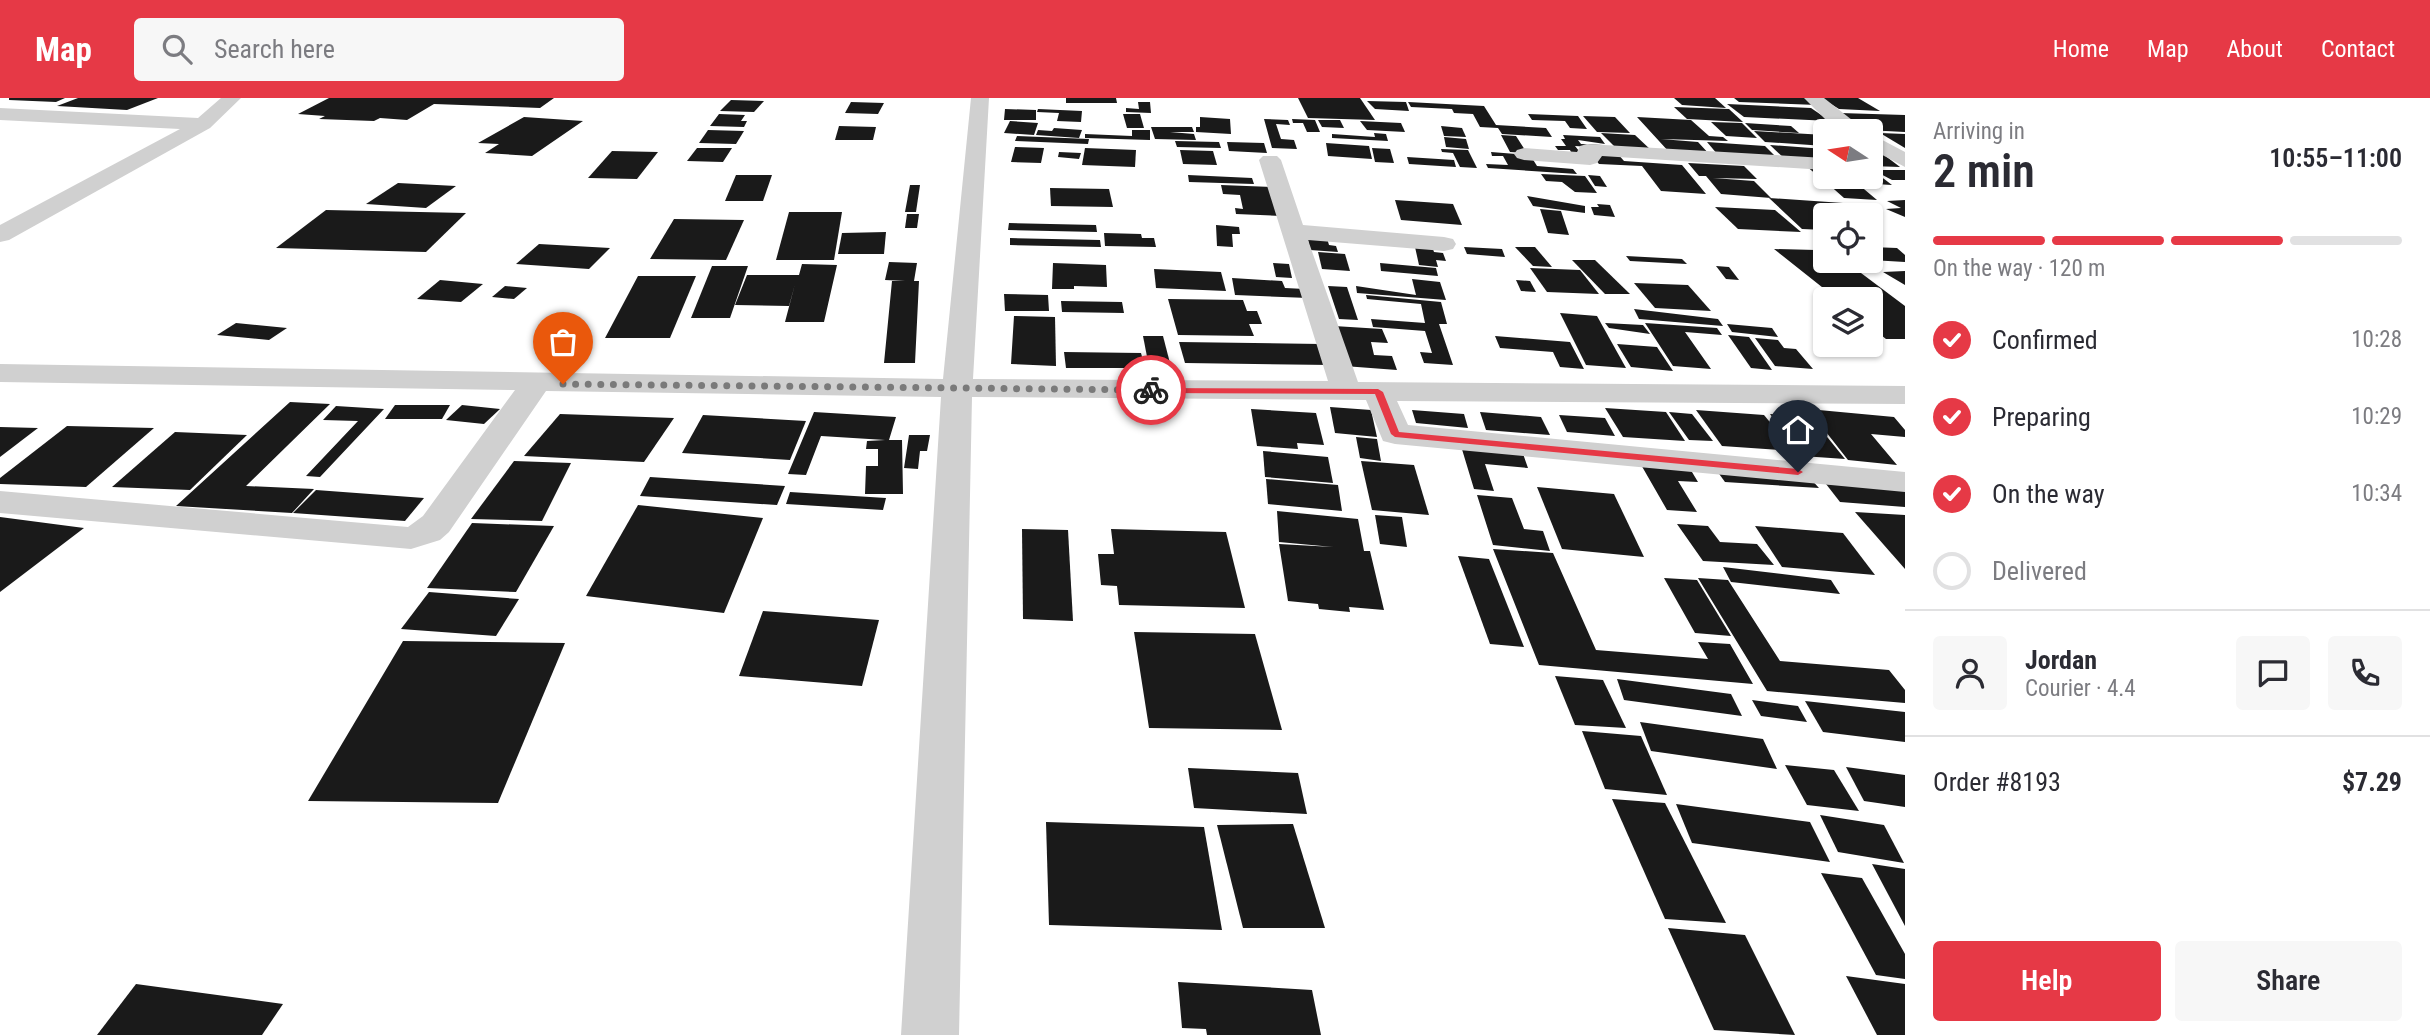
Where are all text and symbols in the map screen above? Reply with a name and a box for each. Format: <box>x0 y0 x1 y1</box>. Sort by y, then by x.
search box <box>134 18 624 81</box>
text: Map <box>35 30 92 69</box>
icon: search <box>158 30 196 68</box>
text: Search here <box>214 34 335 64</box>
text: Home <box>2053 35 2109 63</box>
text: Map <box>2147 35 2189 63</box>
text: About <box>2227 35 2283 63</box>
text: Contact <box>2321 35 2395 63</box>
text: Arriving in <box>1933 118 2025 145</box>
north arrow <box>1813 119 1883 189</box>
map controls <box>1813 119 1883 357</box>
text: 10:55–11:00 <box>2269 143 2402 173</box>
text: 2 min <box>1933 144 2035 198</box>
button: locate <box>1813 203 1883 273</box>
text: On the way · 120 m <box>1933 255 2105 282</box>
button: layers <box>1813 287 1883 357</box>
pin <box>533 312 593 384</box>
icon: check <box>1933 321 1971 359</box>
icon: bag <box>544 323 582 361</box>
text: Confirmed <box>1992 325 2098 355</box>
text: 10:28 <box>2351 326 2402 353</box>
courier <box>1116 355 1186 425</box>
icon: bike <box>1132 371 1170 409</box>
icon: check <box>1933 398 1971 436</box>
pin <box>1768 400 1828 472</box>
text: Preparing <box>1992 402 2091 432</box>
text: 10:29 <box>2351 403 2402 430</box>
icon: home <box>1779 411 1817 449</box>
icon: check <box>1933 475 1971 513</box>
text: On the way <box>1992 479 2105 509</box>
text: 10:34 <box>2351 480 2402 507</box>
text: Delivered <box>1992 556 2087 586</box>
button: person <box>1933 636 2007 710</box>
button: chat <box>2236 636 2310 710</box>
button: phone <box>2328 636 2402 710</box>
text: Jordan <box>2025 645 2097 675</box>
text: Courier · 4.4 <box>2025 675 2136 702</box>
text: Order #8193 <box>1933 767 2061 797</box>
text: $7.29 <box>2342 767 2402 797</box>
button: Help <box>1933 941 2161 1021</box>
button: Share <box>2175 941 2402 1021</box>

